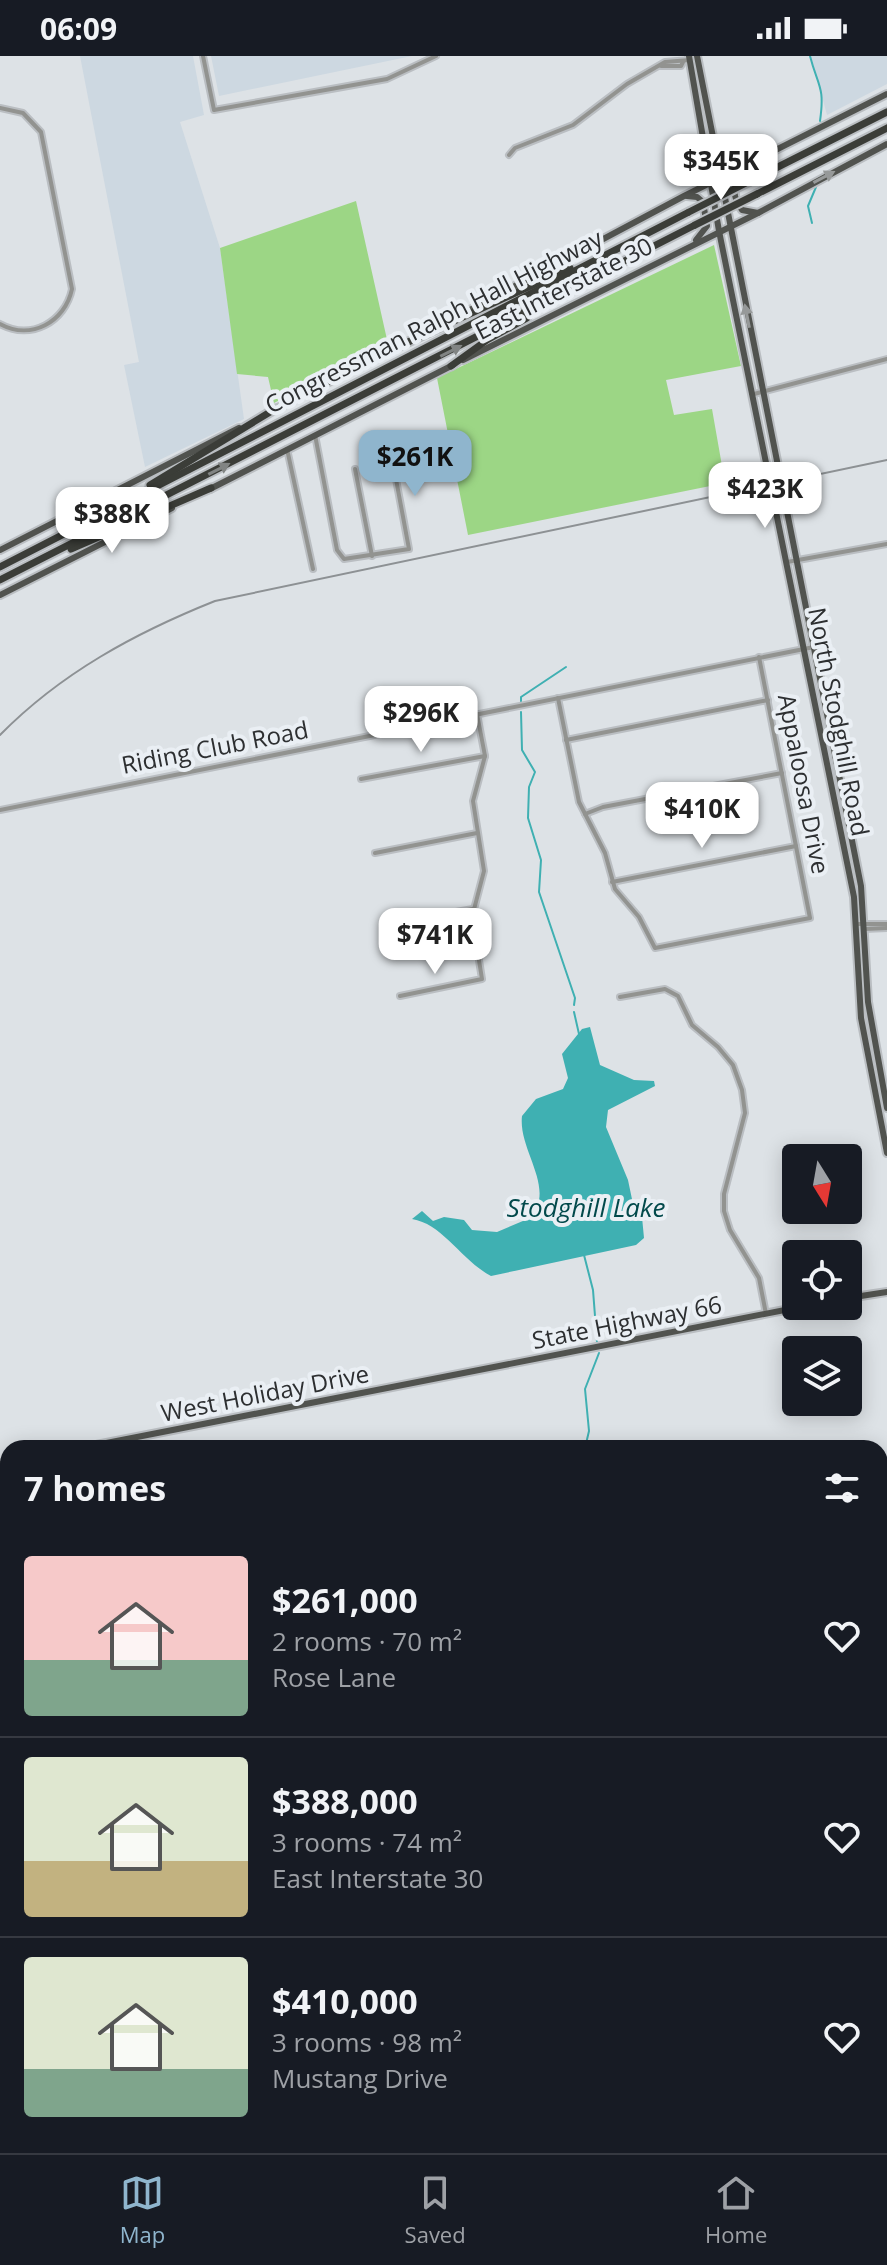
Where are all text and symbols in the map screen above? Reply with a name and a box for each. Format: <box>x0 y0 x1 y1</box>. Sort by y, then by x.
text: 06:09 <box>40 8 117 49</box>
pin: $345K <box>665 134 777 202</box>
text: $345K <box>683 142 759 178</box>
one-way arrow <box>813 171 835 185</box>
street label: Congressman Ralph Hall Highway <box>259 220 609 420</box>
street label: East Interstate 30 <box>469 229 658 347</box>
one-way arrow <box>741 303 753 328</box>
one-way arrow <box>439 345 462 358</box>
pin: $261K <box>359 430 471 498</box>
text: $261K <box>377 438 453 474</box>
one-way arrow <box>208 462 231 476</box>
pin: $423K <box>709 462 821 530</box>
text: $423K <box>727 470 803 506</box>
pin: $388K <box>56 487 168 555</box>
text: $388K <box>74 495 150 531</box>
street label: North Stodghill Road <box>801 605 878 839</box>
pin: $296K <box>365 686 477 754</box>
street label: Appaloosa Drive <box>771 691 838 876</box>
text: $296K <box>383 694 459 730</box>
street label: Riding Club Road <box>118 712 311 781</box>
pin: $410K <box>646 782 758 850</box>
text: $410K <box>664 790 740 826</box>
pin: $741K <box>379 908 491 976</box>
text: $741K <box>397 916 473 952</box>
north arrow <box>782 1144 862 1224</box>
map controls <box>782 1144 862 1416</box>
water label: Stodghill Lake <box>506 1189 666 1225</box>
button: locate <box>782 1240 862 1320</box>
street label: State Highway 66 <box>529 1287 724 1356</box>
button: layers <box>782 1336 862 1416</box>
street label: West Holiday Drive <box>158 1356 371 1429</box>
text: 7 homes <box>24 1465 166 1511</box>
icon: filters <box>820 1466 864 1510</box>
text: $261,000 <box>272 1577 418 1623</box>
icon: home <box>88 1588 184 1684</box>
icon: heart <box>820 1614 864 1658</box>
text: 2 rooms · 70 m² <box>272 1623 462 1659</box>
text: Rose Lane <box>272 1659 396 1695</box>
text: $388,000 <box>272 1778 418 1824</box>
icon: home <box>88 1789 184 1885</box>
icon: heart <box>820 1815 864 1859</box>
text: 3 rooms · 74 m² <box>272 1824 462 1860</box>
text: East Interstate 30 <box>272 1860 483 1896</box>
text: $410,000 <box>272 1978 418 2024</box>
icon: home <box>88 1989 184 2085</box>
icon: heart <box>820 2015 864 2059</box>
text: 3 rooms · 98 m² <box>272 2024 462 2060</box>
text: Mustang Drive <box>272 2060 448 2096</box>
tab: Map <box>120 2171 165 2249</box>
tab: Saved <box>405 2171 466 2249</box>
tab: Home <box>705 2171 767 2249</box>

